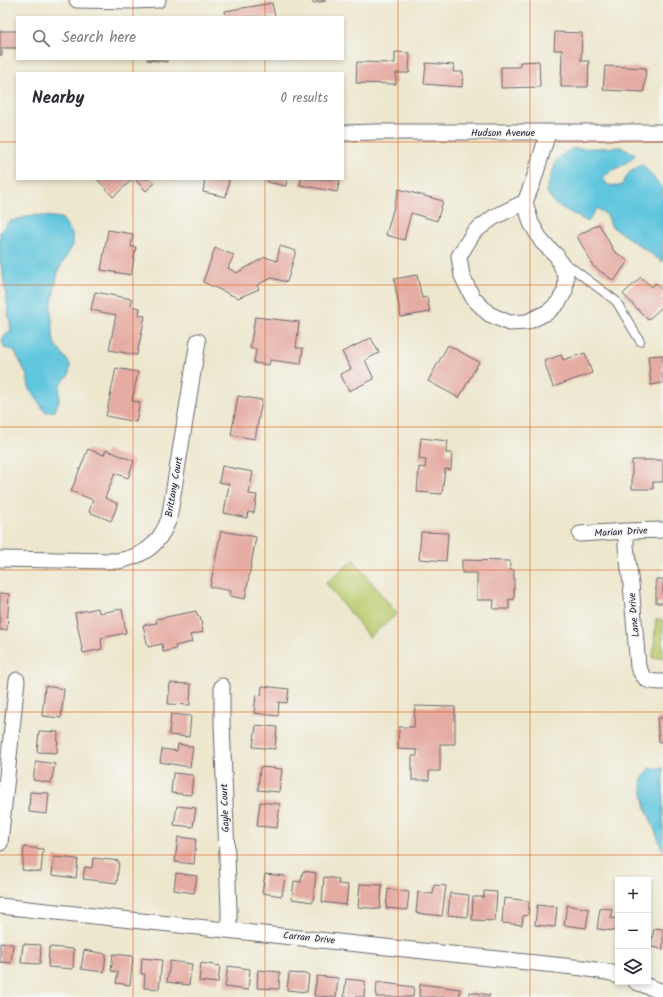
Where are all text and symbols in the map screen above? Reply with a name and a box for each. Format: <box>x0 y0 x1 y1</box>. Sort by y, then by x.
search box <box>16 16 344 60</box>
text: Search here <box>62 26 136 50</box>
icon: search <box>30 27 52 49</box>
text: Nearby <box>32 85 84 112</box>
text: 0 results <box>281 88 328 109</box>
street label: Hudson Avenue <box>471 125 536 141</box>
street label: Brittany Court <box>161 455 187 518</box>
street label: Marian Drive <box>594 523 648 541</box>
street label: Lane Drive <box>624 591 644 638</box>
street label: Gayle Court <box>216 783 234 833</box>
map controls <box>615 877 651 985</box>
button: + <box>615 877 651 913</box>
button: − <box>615 913 651 949</box>
street label: Carran Drive <box>282 927 336 949</box>
button: layers <box>615 949 651 985</box>

